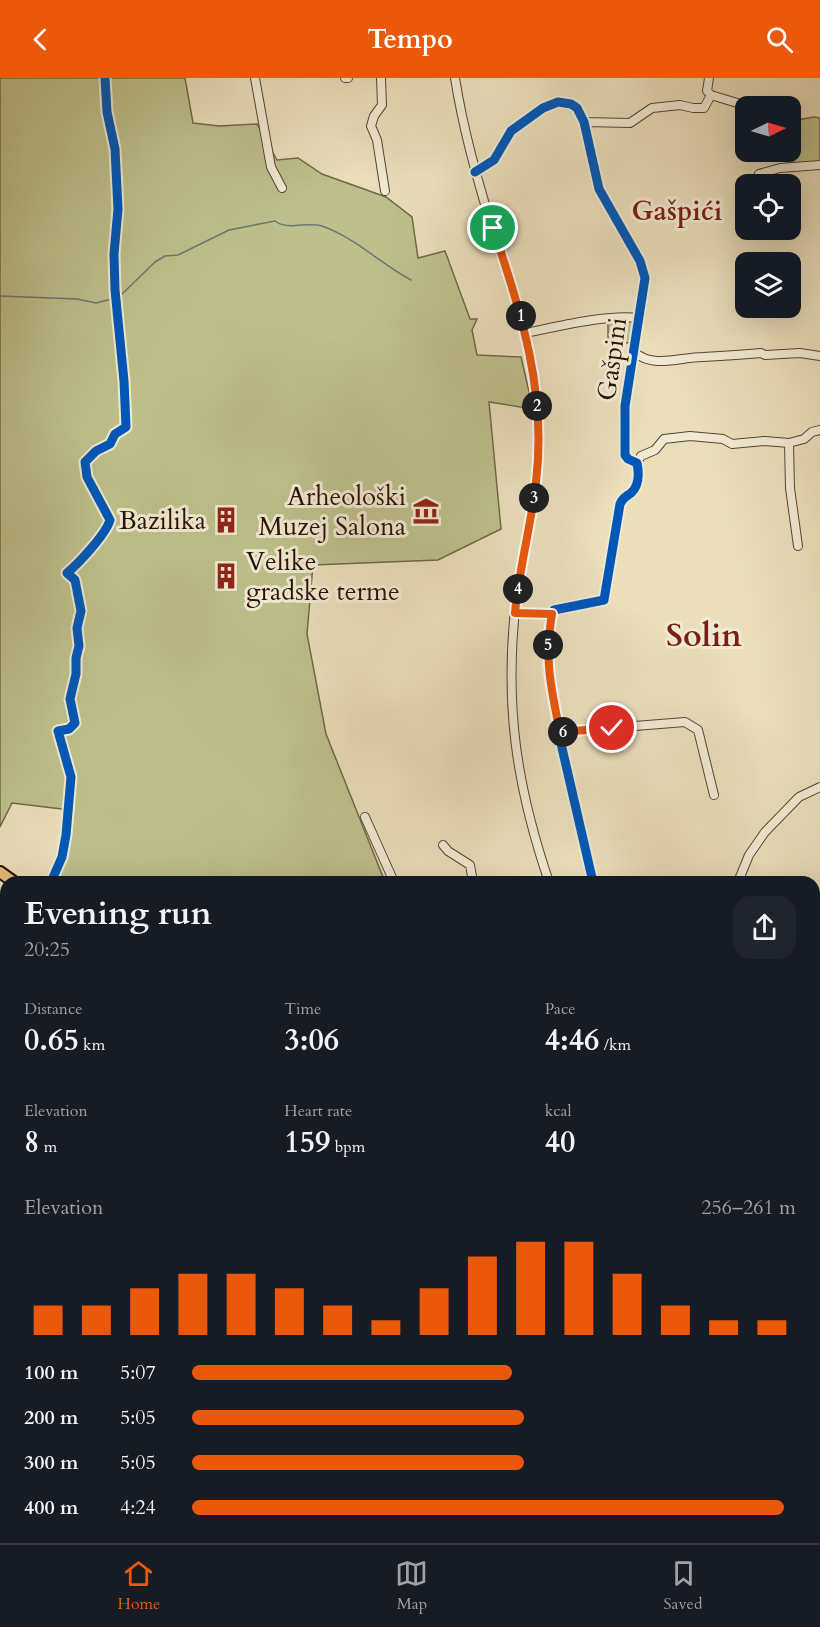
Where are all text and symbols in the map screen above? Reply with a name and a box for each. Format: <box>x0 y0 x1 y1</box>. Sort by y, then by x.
text: Tempo <box>367 21 453 58</box>
icon: back <box>24 23 57 56</box>
icon: search <box>763 23 796 56</box>
north arrow <box>735 96 801 162</box>
map controls <box>735 96 801 318</box>
button: locate <box>735 174 801 240</box>
district label: Gašpići <box>632 193 722 230</box>
pin <box>467 202 518 253</box>
icon: arrive <box>476 211 509 244</box>
button: layers <box>735 252 801 318</box>
pin: 1 <box>506 301 536 331</box>
text: 1 <box>517 305 525 327</box>
street label: Gašpini <box>589 315 635 403</box>
pin: 2 <box>522 391 552 421</box>
text: 2 <box>533 395 541 417</box>
place label: Arheološki Muzej Salona <box>259 479 406 544</box>
pin: 3 <box>519 483 549 513</box>
text: 3 <box>530 487 538 509</box>
museum icon: Arheološki Muzej Salona <box>411 496 441 526</box>
place label: Bazilika <box>119 503 206 538</box>
building icon: Bazilika <box>211 505 241 535</box>
place label: Velike gradske terme <box>246 544 400 609</box>
building icon: Velike gradske terme <box>211 561 241 591</box>
pin: 4 <box>503 574 533 604</box>
text: 4 <box>514 578 522 600</box>
district label: Solin <box>666 614 742 658</box>
pin: 5 <box>533 630 563 660</box>
text: 5 <box>544 634 552 656</box>
pin <box>586 702 637 753</box>
icon: check <box>595 711 628 744</box>
pin: 6 <box>548 717 578 747</box>
text: 6 <box>559 721 567 743</box>
text: Evening run <box>24 891 212 936</box>
button: share <box>733 896 796 959</box>
text: 20:25 <box>24 936 70 963</box>
text: Distance <box>24 998 82 1020</box>
text: Time <box>284 998 321 1020</box>
text: Pace <box>545 998 576 1020</box>
text: 0.65 <box>24 1020 79 1061</box>
text: 3:06 <box>284 1020 339 1061</box>
text: 4:46 <box>545 1020 599 1061</box>
text: km <box>79 1034 105 1056</box>
text: /km <box>599 1034 631 1056</box>
text: Elevation <box>24 1100 88 1122</box>
text: Heart rate <box>284 1100 352 1122</box>
text: kcal <box>545 1100 572 1122</box>
text: 8 <box>24 1122 39 1163</box>
text: 159 <box>284 1122 330 1163</box>
text: 40 <box>545 1122 575 1163</box>
text: m <box>39 1136 57 1158</box>
text: bpm <box>330 1136 365 1158</box>
text: Elevation <box>24 1194 103 1221</box>
text: 256–261 m <box>701 1194 796 1221</box>
text: 100 m <box>24 1359 79 1386</box>
text: 5:07 <box>120 1359 156 1386</box>
text: 200 m <box>24 1404 79 1431</box>
text: 5:05 <box>120 1404 156 1431</box>
text: 300 m <box>24 1449 79 1476</box>
text: 5:05 <box>120 1449 156 1476</box>
text: 400 m <box>24 1494 79 1521</box>
text: 4:24 <box>120 1494 156 1521</box>
tab: Home <box>118 1557 160 1615</box>
tab: Map <box>395 1557 428 1615</box>
tab: Saved <box>664 1557 702 1615</box>

